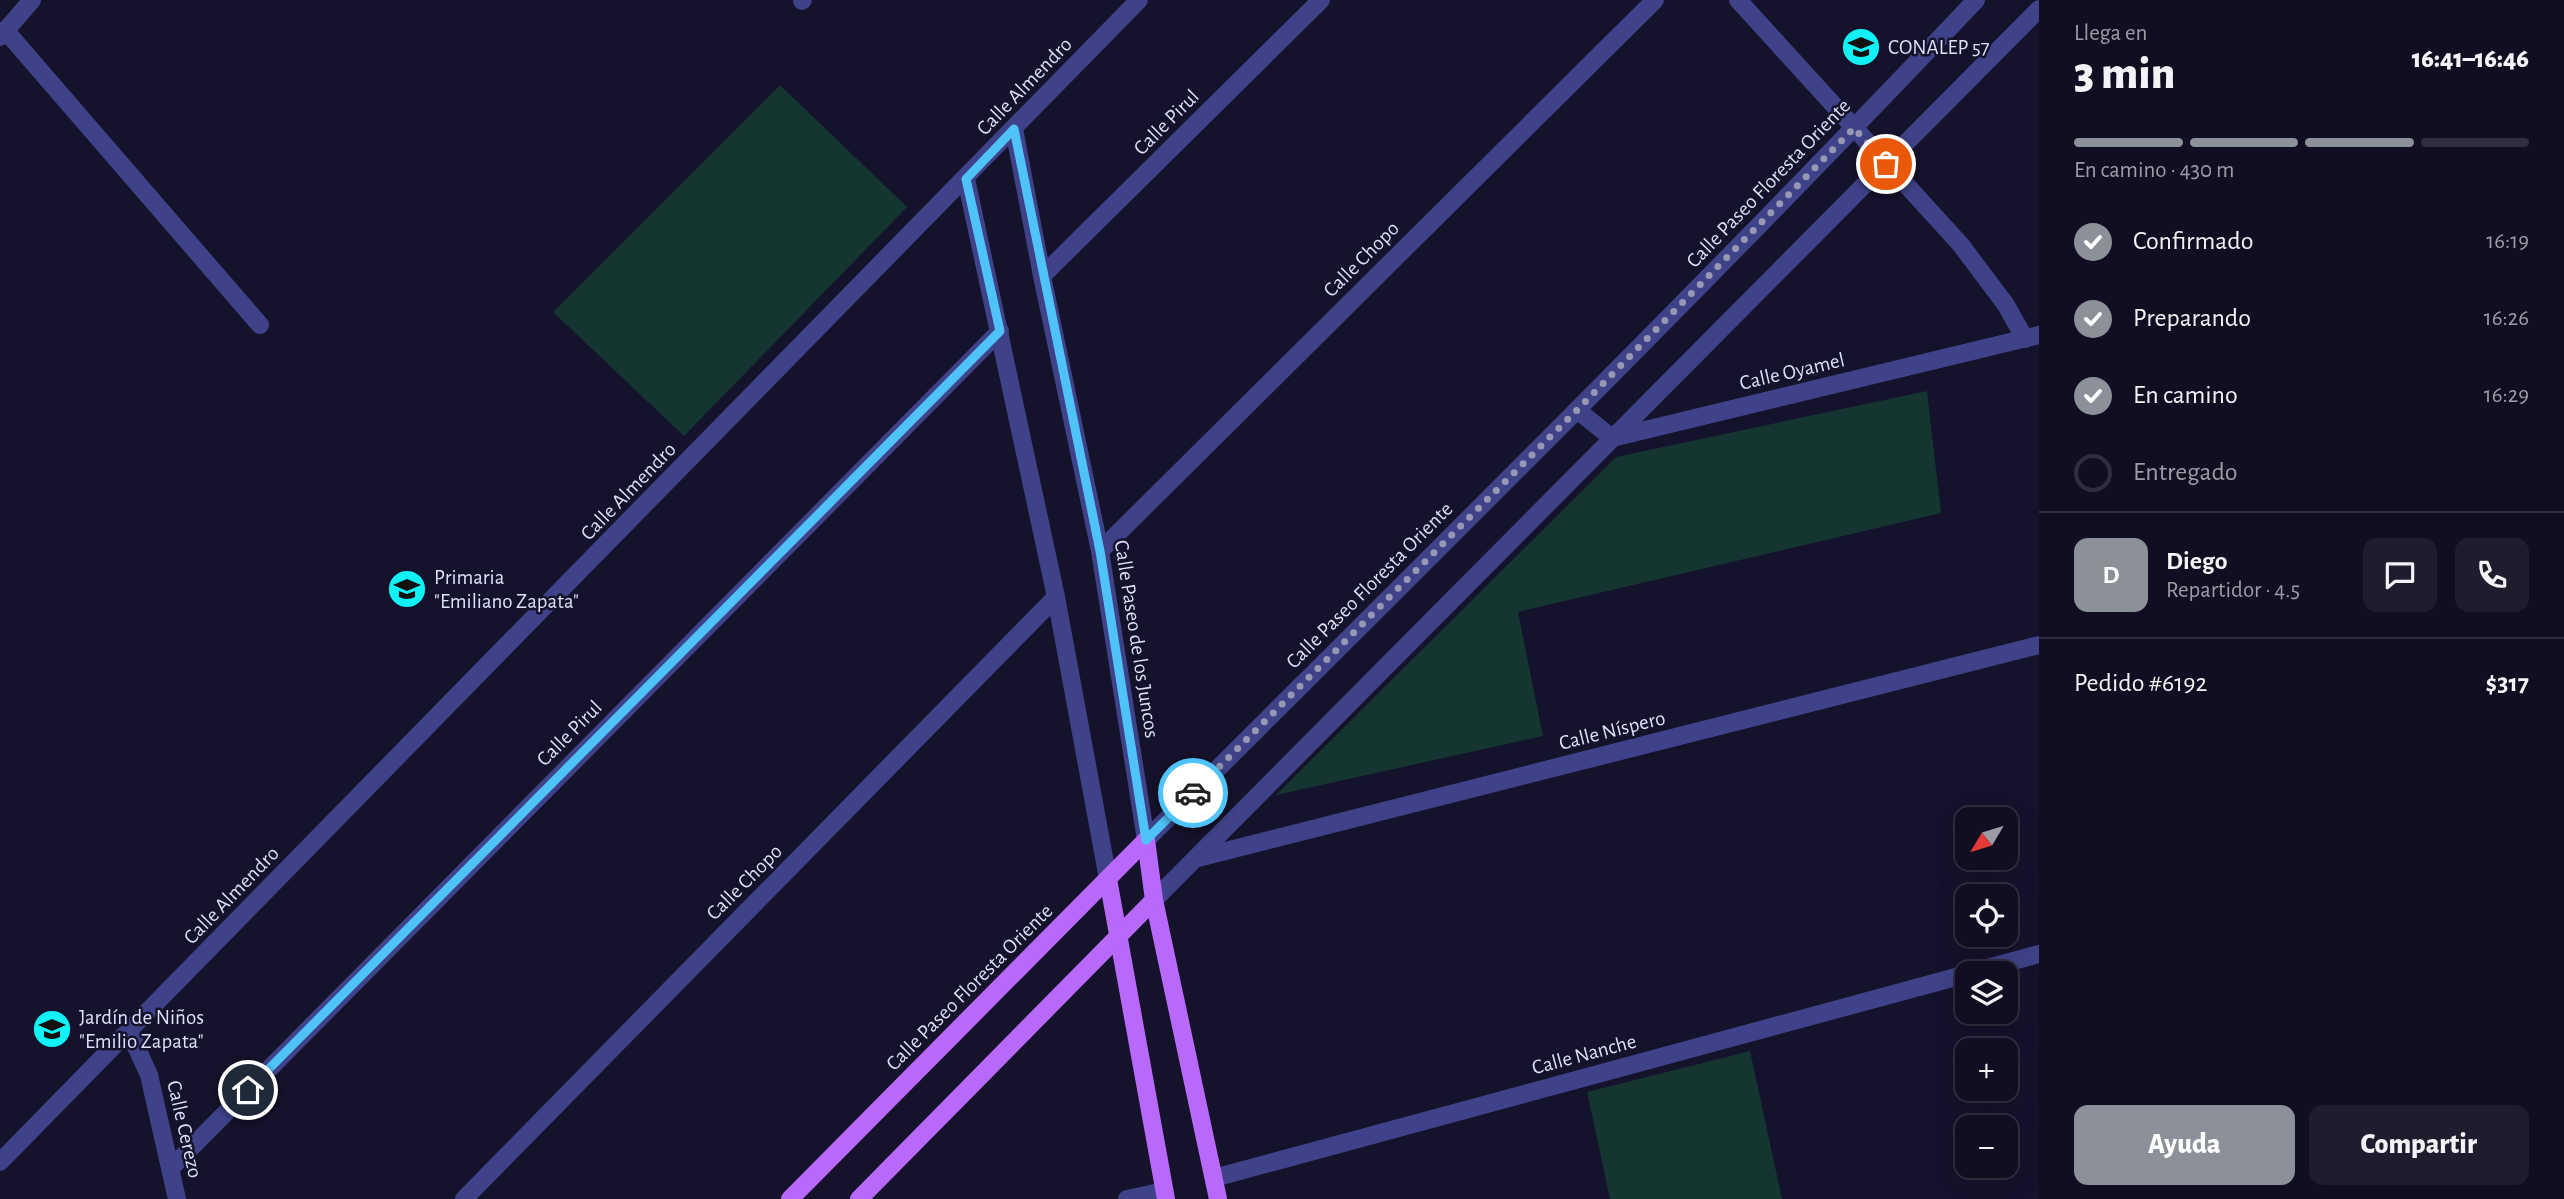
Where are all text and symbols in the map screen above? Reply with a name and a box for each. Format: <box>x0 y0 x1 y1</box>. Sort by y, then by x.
text: Llega en <box>2074 22 2147 45</box>
school or university icon: CONALEP 57 <box>1840 26 1882 68</box>
street label: Calle Almendro <box>973 33 1076 139</box>
place label: CONALEP 57 <box>1888 37 1990 58</box>
text: 16:41–16:46 <box>2412 46 2529 72</box>
text: 3 min <box>2074 51 2175 97</box>
street label: Calle Pirul <box>1130 86 1203 159</box>
street label: Calle Paseo Floresta Oriente <box>1682 95 1854 272</box>
pin <box>1856 134 1916 194</box>
icon: bag <box>1867 145 1905 183</box>
text: En camino · 430 m <box>2074 159 2234 182</box>
street label: Calle Chopo <box>1320 218 1403 301</box>
icon: check <box>2074 223 2112 261</box>
text: Confirmado <box>2133 228 2254 254</box>
text: 16:19 <box>2486 230 2529 253</box>
icon: check <box>2074 300 2112 338</box>
text: Preparando <box>2133 305 2251 331</box>
text: 16:26 <box>2484 307 2529 330</box>
street label: Calle Oyamel <box>1737 349 1847 394</box>
icon: check <box>2074 377 2112 415</box>
text: En camino <box>2133 382 2238 408</box>
text: 16:29 <box>2484 384 2529 407</box>
street label: Calle Almendro <box>577 438 680 544</box>
text: Entregado <box>2133 459 2238 485</box>
street label: Calle Paseo Floresta Oriente <box>1282 498 1457 673</box>
button: chat <box>2363 538 2437 612</box>
button: phone <box>2455 538 2529 612</box>
street label: Calle Paseo de los Juncos <box>1110 539 1163 739</box>
text: Diego <box>2166 548 2228 574</box>
text: D <box>2102 562 2120 588</box>
place label: Primaria "Emiliano Zapata" <box>434 567 579 612</box>
school or university icon: Primaria "Emiliano Zapata" <box>386 568 428 610</box>
text: Repartidor · 4.5 <box>2166 579 2300 602</box>
text: Pedido #6192 <box>2074 670 2207 696</box>
text: $317 <box>2486 670 2529 696</box>
street label: Calle Pirul <box>533 697 606 770</box>
street label: Calle Níspero <box>1557 707 1667 754</box>
courier <box>1158 758 1228 828</box>
icon: car <box>1174 774 1212 812</box>
north arrow <box>1955 807 2018 870</box>
map controls <box>1955 807 2018 1178</box>
street label: Calle Chopo <box>703 841 786 924</box>
street label: Calle Almendro <box>180 842 283 948</box>
button: locate <box>1955 884 2018 947</box>
street label: Calle Paseo Floresta Oriente <box>882 900 1057 1075</box>
button: layers <box>1955 961 2018 1024</box>
place label: Jardín de Niños "Emilio Zapata" <box>79 1007 204 1052</box>
school or university icon: Jardín de Niños "Emilio Zapata" <box>31 1008 73 1050</box>
street label: Calle Nanche <box>1530 1030 1639 1078</box>
button: + <box>1955 1038 2018 1101</box>
pin <box>218 1060 278 1120</box>
icon: home <box>229 1071 267 1109</box>
street label: Calle Cerezo <box>163 1078 206 1180</box>
button: Ayuda <box>2074 1105 2295 1185</box>
button: Compartir <box>2309 1105 2529 1185</box>
button: − <box>1955 1115 2018 1178</box>

